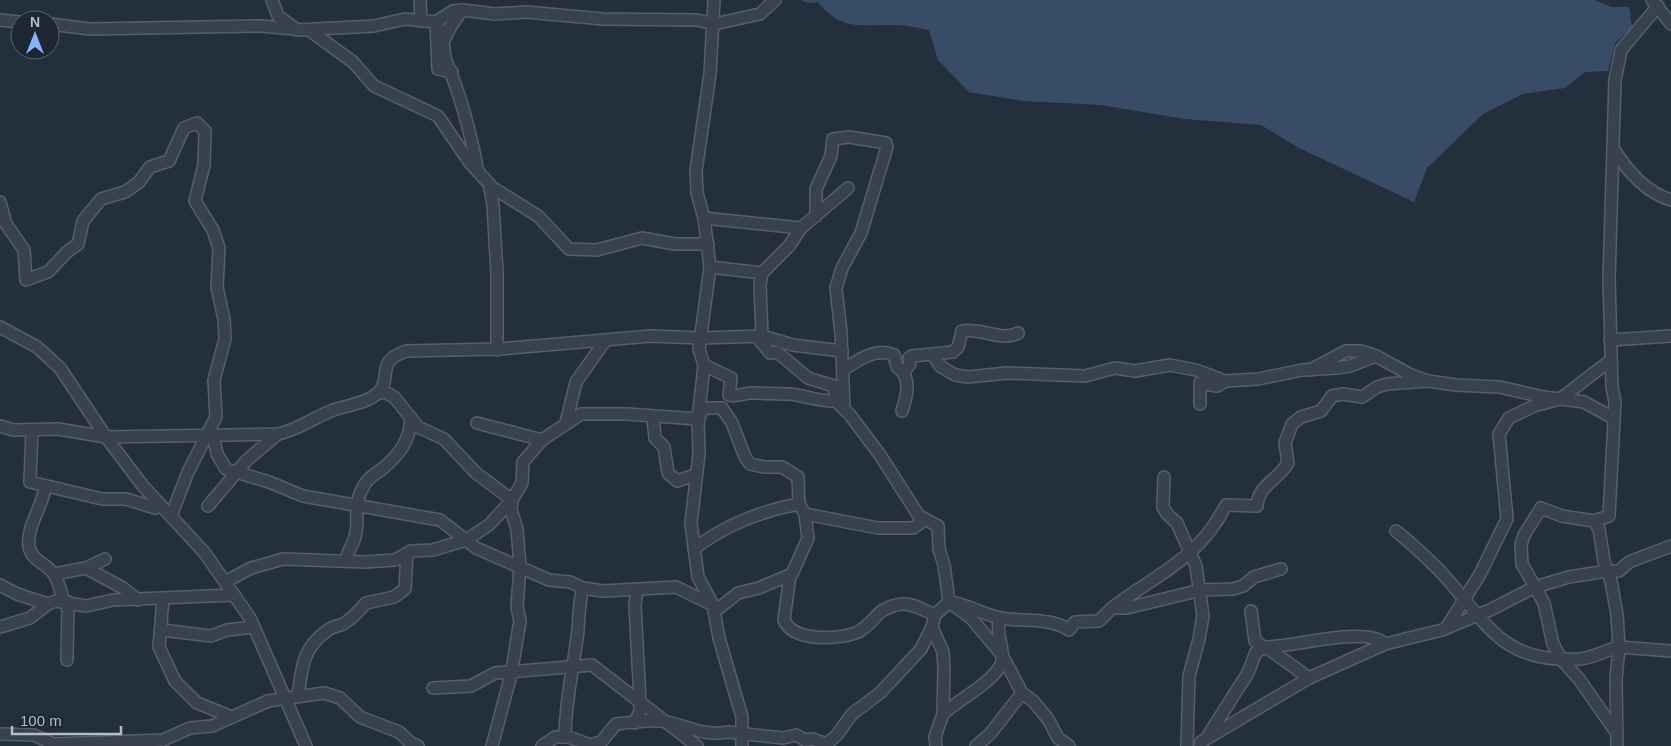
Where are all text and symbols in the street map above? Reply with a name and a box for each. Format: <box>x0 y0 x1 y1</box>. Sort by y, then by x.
north arrow <box>10 10 60 60</box>
text: N <box>30 14 40 30</box>
scale bar <box>12 704 121 736</box>
text: 100 m <box>20 712 62 729</box>

